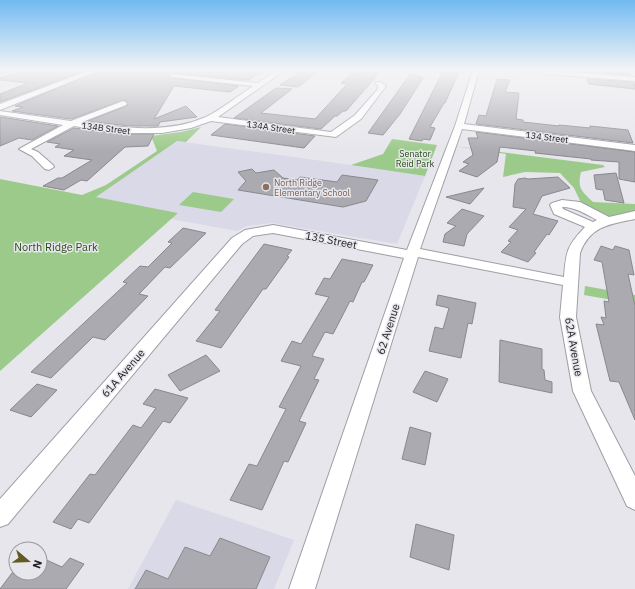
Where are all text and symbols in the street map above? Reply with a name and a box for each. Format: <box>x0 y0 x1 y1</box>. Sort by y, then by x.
street label: 134A Street <box>246 118 296 136</box>
street label: 134B Street <box>81 120 131 136</box>
street label: 134 Street <box>525 129 569 145</box>
park label: Senator Reid Park <box>396 148 434 169</box>
place label: North Ridge Elementary School <box>274 177 350 198</box>
marker: North Ridge Elementary School <box>261 182 271 192</box>
street label: 135 Street <box>304 228 358 252</box>
park label: North Ridge Park <box>14 240 98 254</box>
street label: 62 Avenue <box>373 302 403 356</box>
street label: 62A Avenue <box>562 316 586 378</box>
street label: 61A Avenue <box>98 346 148 400</box>
north arrow <box>8 541 48 581</box>
text: N <box>30 558 45 570</box>

